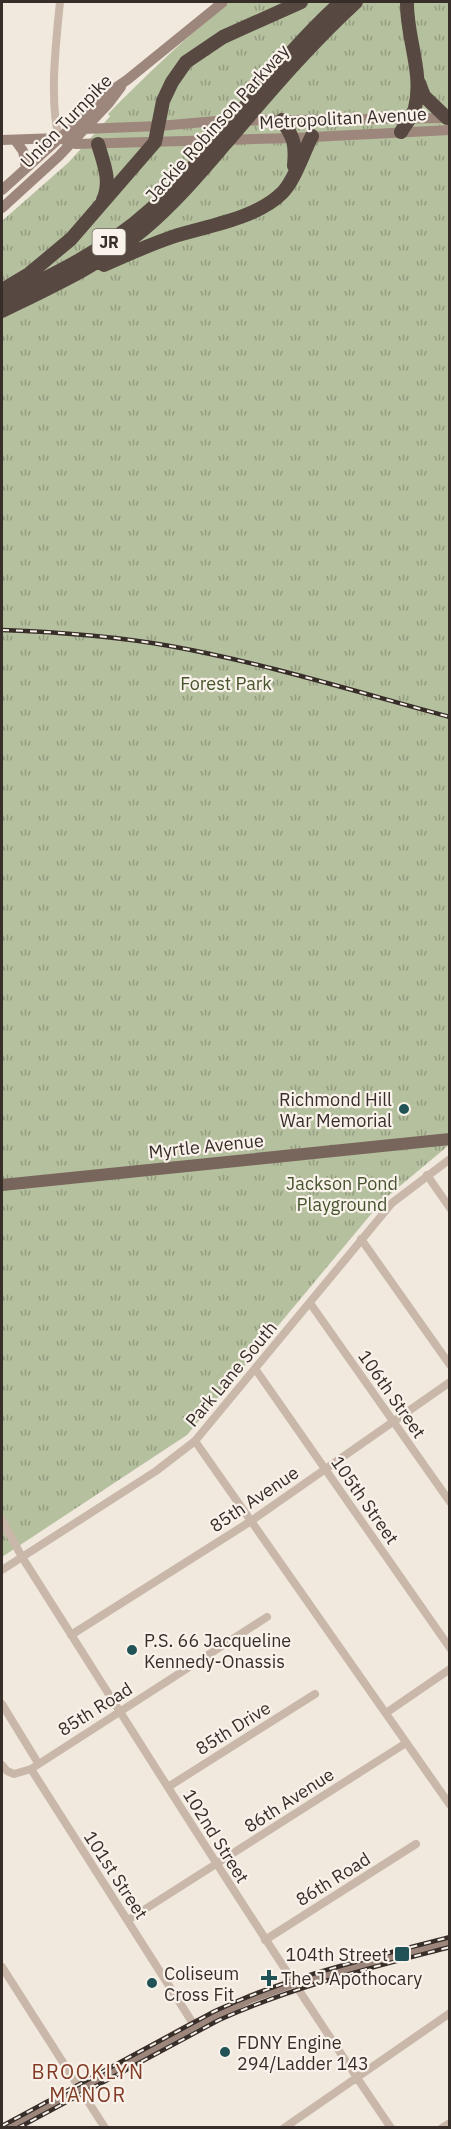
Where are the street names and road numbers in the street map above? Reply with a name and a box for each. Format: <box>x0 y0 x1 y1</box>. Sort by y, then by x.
street label: Jackie Robinson Parkway <box>140 39 294 207</box>
street label: Union Turnpike <box>15 69 117 173</box>
street label: Metropolitan Avenue <box>259 102 428 134</box>
road number: JR <box>92 229 126 255</box>
street label: Myrtle Avenue <box>147 1129 265 1163</box>
street label: Park Lane South <box>180 1316 282 1432</box>
street label: 106th Street <box>353 1345 431 1443</box>
street label: 105th Street <box>326 1451 404 1549</box>
street label: 85th Avenue <box>205 1461 303 1537</box>
street label: 85th Road <box>53 1677 137 1741</box>
street label: 85th Drive <box>191 1696 275 1760</box>
street label: 86th Avenue <box>240 1762 338 1838</box>
street label: 102nd Street <box>178 1785 254 1887</box>
street label: 101st Street <box>79 1826 153 1924</box>
street label: 86th Road <box>291 1847 375 1911</box>

